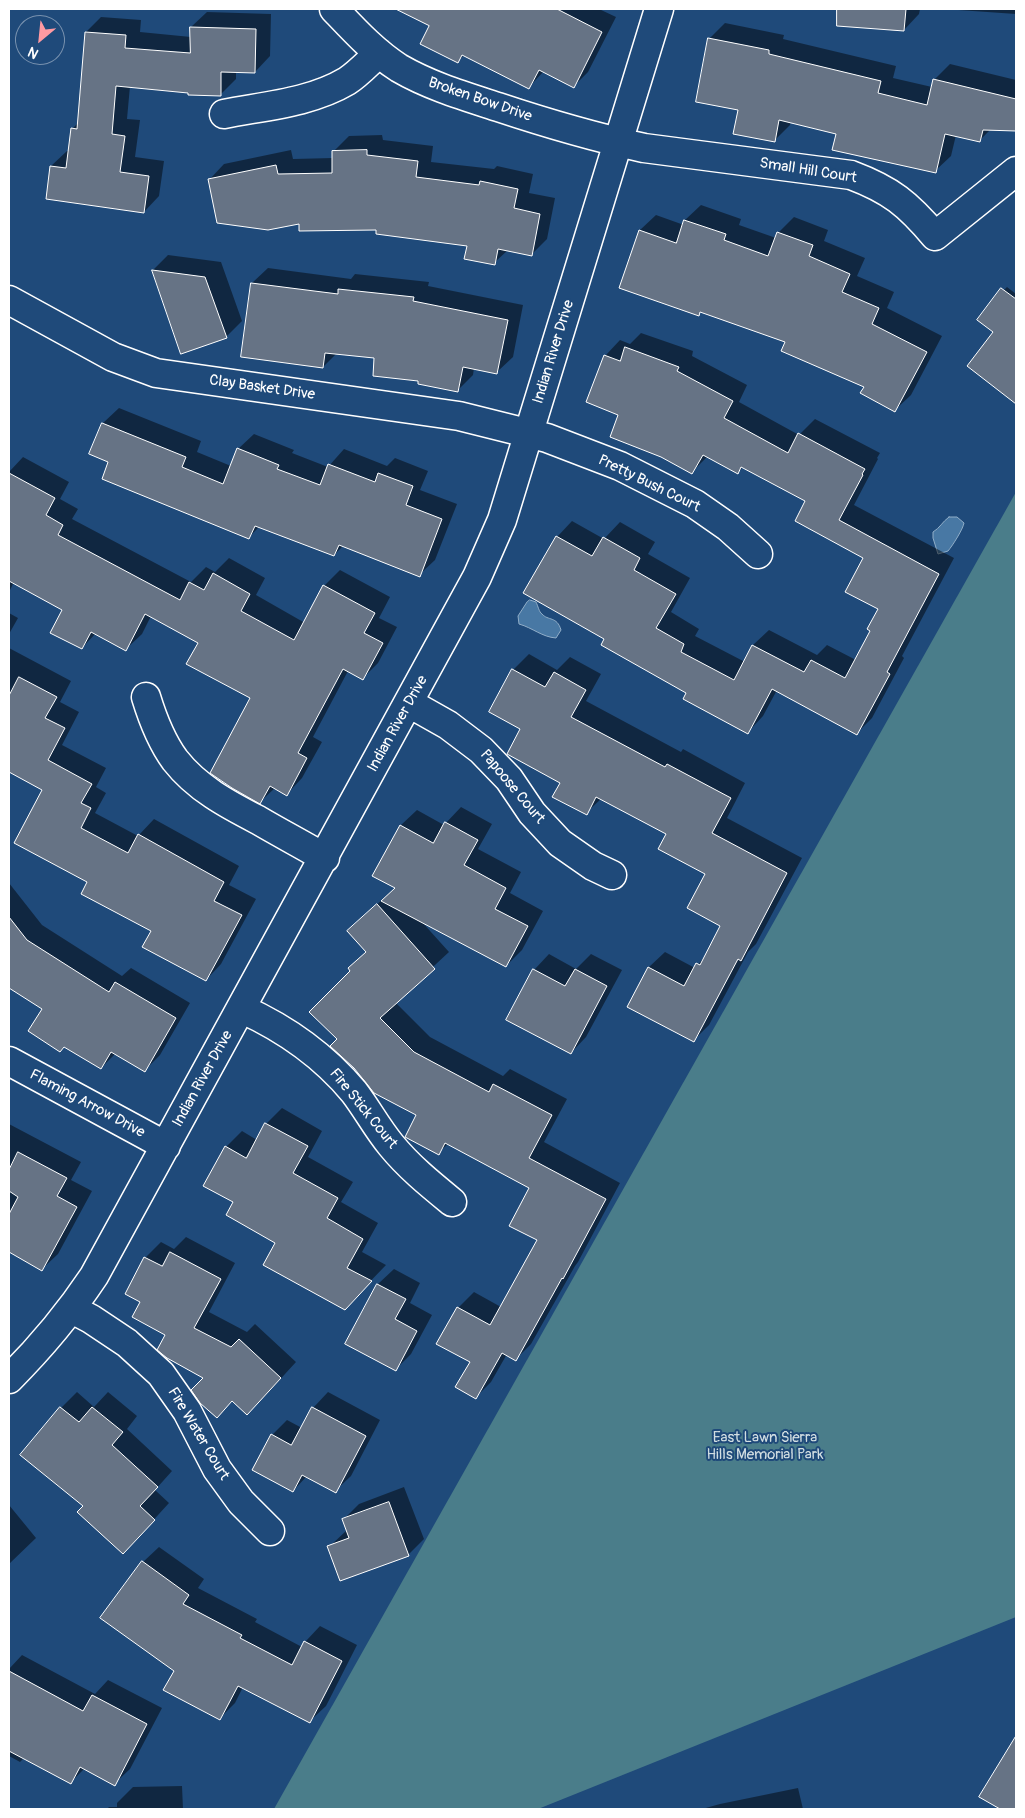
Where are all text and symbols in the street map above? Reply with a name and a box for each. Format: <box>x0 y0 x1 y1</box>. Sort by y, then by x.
north arrow <box>15 15 65 65</box>
text: N <box>25 43 41 63</box>
street label: Broken Bow Drive <box>426 74 534 126</box>
street label: Small Hill Court <box>758 154 858 188</box>
street label: Indian River Drive <box>530 298 578 406</box>
street label: Clay Basket Drive <box>208 372 316 404</box>
street label: Pretty Bush Court <box>595 451 703 517</box>
street label: Indian River Drive <box>364 673 432 775</box>
street label: Papoose Court <box>476 746 548 828</box>
street label: Indian River Drive <box>169 1028 237 1130</box>
street label: Fire Stick Court <box>325 1065 401 1153</box>
street label: Flaming Arrow Drive <box>26 1066 148 1142</box>
street label: Fire Water Court <box>163 1384 233 1484</box>
park label: East Lawn Sierra Hills Memorial Park <box>707 1429 823 1464</box>

